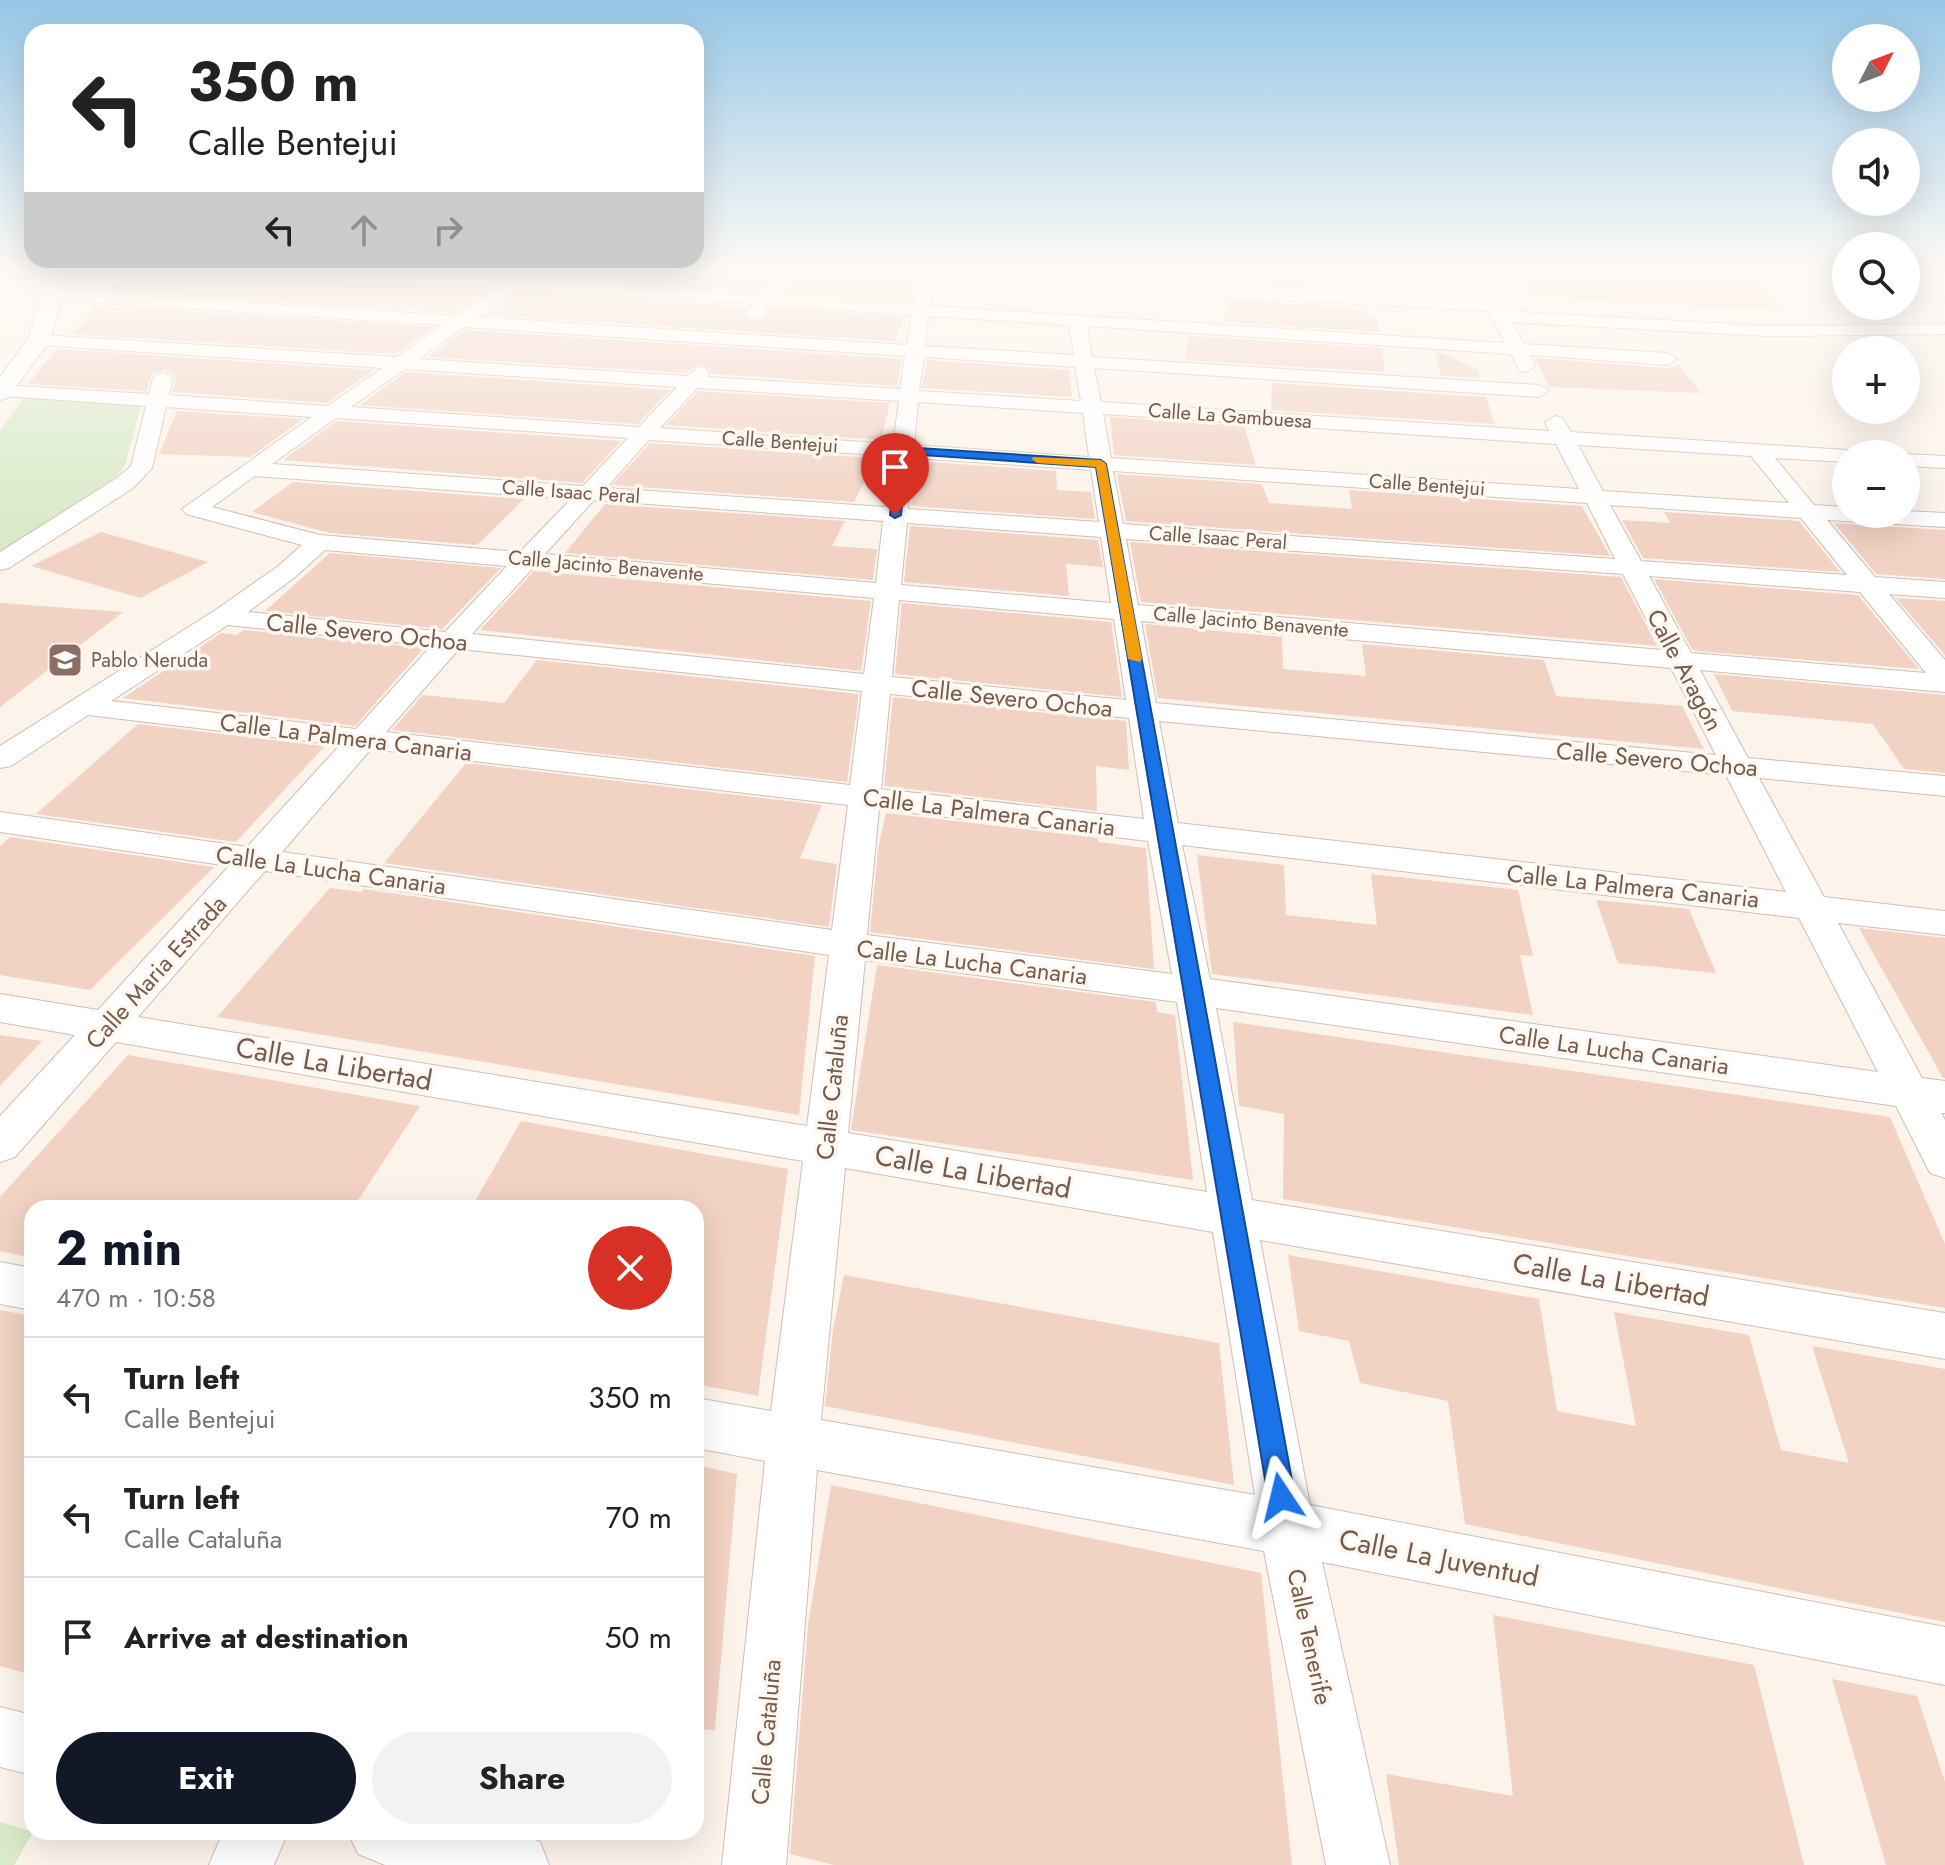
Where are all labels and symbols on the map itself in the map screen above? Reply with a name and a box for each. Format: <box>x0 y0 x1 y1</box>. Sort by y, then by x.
north arrow <box>1832 24 1920 112</box>
street label: Calle La Gambuesa <box>1147 396 1313 436</box>
street label: Calle Bentejui <box>721 423 839 461</box>
pin <box>861 433 929 515</box>
street label: Calle Bentejui <box>1368 466 1486 504</box>
street label: Calle Isaac Peral <box>501 473 641 511</box>
street label: Calle Isaac Peral <box>1148 519 1288 557</box>
street label: Calle Jacinto Benavente <box>507 543 705 589</box>
street label: Calle Jacinto Benavente <box>1152 599 1350 645</box>
street label: Calle Aragón <box>1638 603 1732 737</box>
street label: Calle Severo Ochoa <box>265 604 469 660</box>
school or university icon: Pablo Neruda <box>46 641 84 679</box>
place label: Pablo Neruda <box>91 646 208 675</box>
street label: Calle Severo Ochoa <box>910 670 1114 726</box>
street label: Calle La Palmera Canaria <box>218 704 474 770</box>
street label: Calle Severo Ochoa <box>1555 733 1759 785</box>
street label: Calle La Palmera Canaria <box>861 779 1117 845</box>
street label: Calle La Lucha Canaria <box>214 837 448 903</box>
street label: Calle La Palmera Canaria <box>1505 855 1761 917</box>
street label: Calle Maria Estrada <box>77 887 235 1057</box>
street label: Calle La Lucha Canaria <box>855 930 1089 994</box>
street label: Calle Cataluña <box>807 1013 857 1161</box>
street label: Calle La Lucha Canaria <box>1497 1017 1731 1083</box>
street label: Calle La Libertad <box>233 1027 435 1101</box>
street label: Calle La Libertad <box>872 1135 1074 1209</box>
street label: Calle La Libertad <box>1510 1243 1712 1317</box>
position arrow <box>1239 1455 1323 1539</box>
street label: Calle La Juventud <box>1336 1519 1542 1597</box>
street label: Calle Tenerife <box>1278 1566 1342 1708</box>
street label: Calle Cataluña <box>742 1658 790 1806</box>

